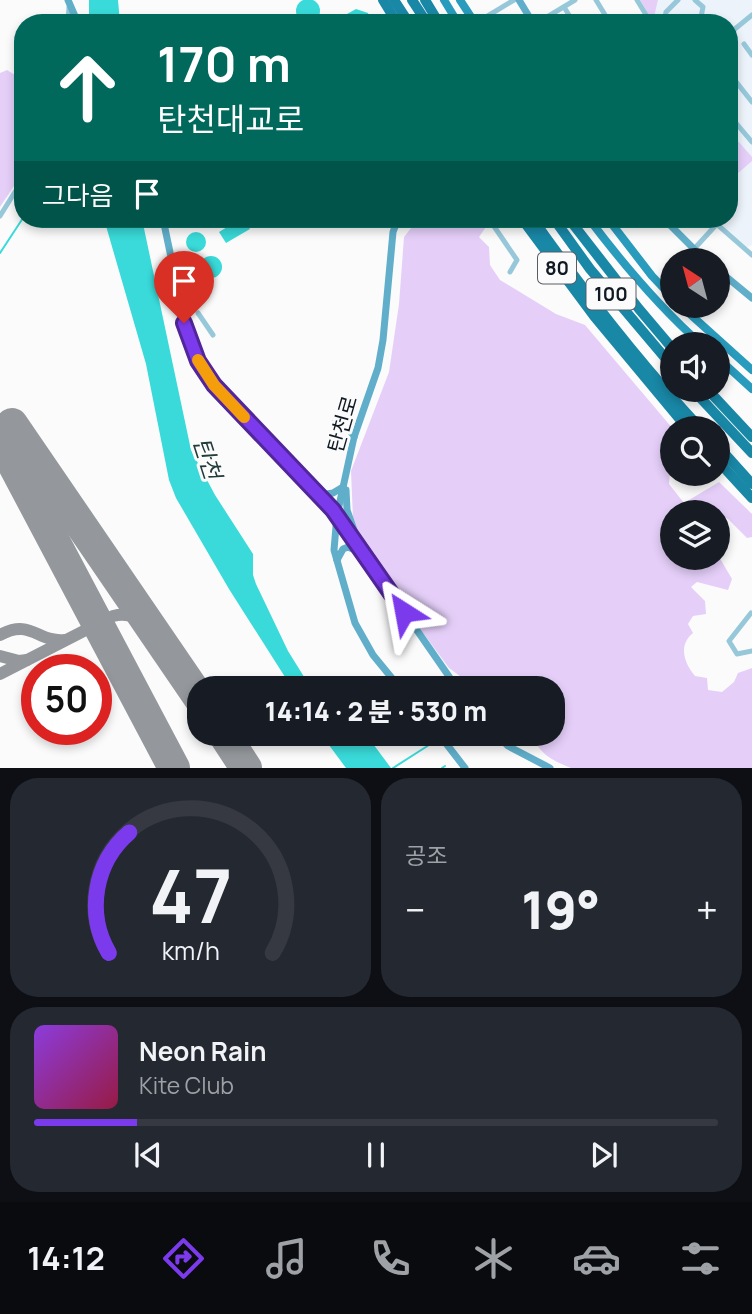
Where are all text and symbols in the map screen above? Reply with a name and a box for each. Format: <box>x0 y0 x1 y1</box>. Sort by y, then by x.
text: 170 m <box>157 30 291 97</box>
icon: ahead <box>42 42 133 133</box>
text: 탄천대교로 <box>157 97 304 141</box>
icon: arrive <box>128 175 166 213</box>
text: 그다음 <box>42 177 114 213</box>
north arrow <box>660 248 730 318</box>
map controls <box>660 248 730 570</box>
pin <box>154 251 214 323</box>
road number: 80 <box>538 252 576 284</box>
icon: arrive <box>165 262 203 300</box>
road number: 100 <box>586 278 636 310</box>
button: sound <box>660 332 730 402</box>
street label: 탄천로 <box>321 392 363 456</box>
button: search <box>660 416 730 486</box>
water label: 탄천 <box>186 433 231 486</box>
button: layers <box>660 500 730 570</box>
position arrow <box>367 575 441 649</box>
speed limit sign: 50 <box>21 654 112 745</box>
text: 14:14 · 2 분 · 530 m <box>265 693 487 729</box>
text: 공조 <box>405 839 447 871</box>
text: 47 <box>149 846 232 946</box>
text: 19° <box>521 874 600 945</box>
text: − <box>405 883 426 935</box>
text: + <box>696 883 718 935</box>
text: km/h <box>161 933 220 968</box>
text: Neon Rain <box>139 1033 267 1069</box>
text: Kite Club <box>139 1069 234 1101</box>
icon: previous <box>129 1136 167 1174</box>
icon: pause <box>357 1136 395 1174</box>
icon: next <box>585 1136 623 1174</box>
icon: directions <box>159 1234 208 1283</box>
icon: music <box>262 1234 311 1283</box>
icon: phone <box>366 1234 415 1283</box>
icon: climate <box>469 1234 518 1283</box>
icon: car <box>572 1234 621 1283</box>
icon: filters <box>676 1234 725 1283</box>
text: 14:12 <box>27 1236 105 1280</box>

